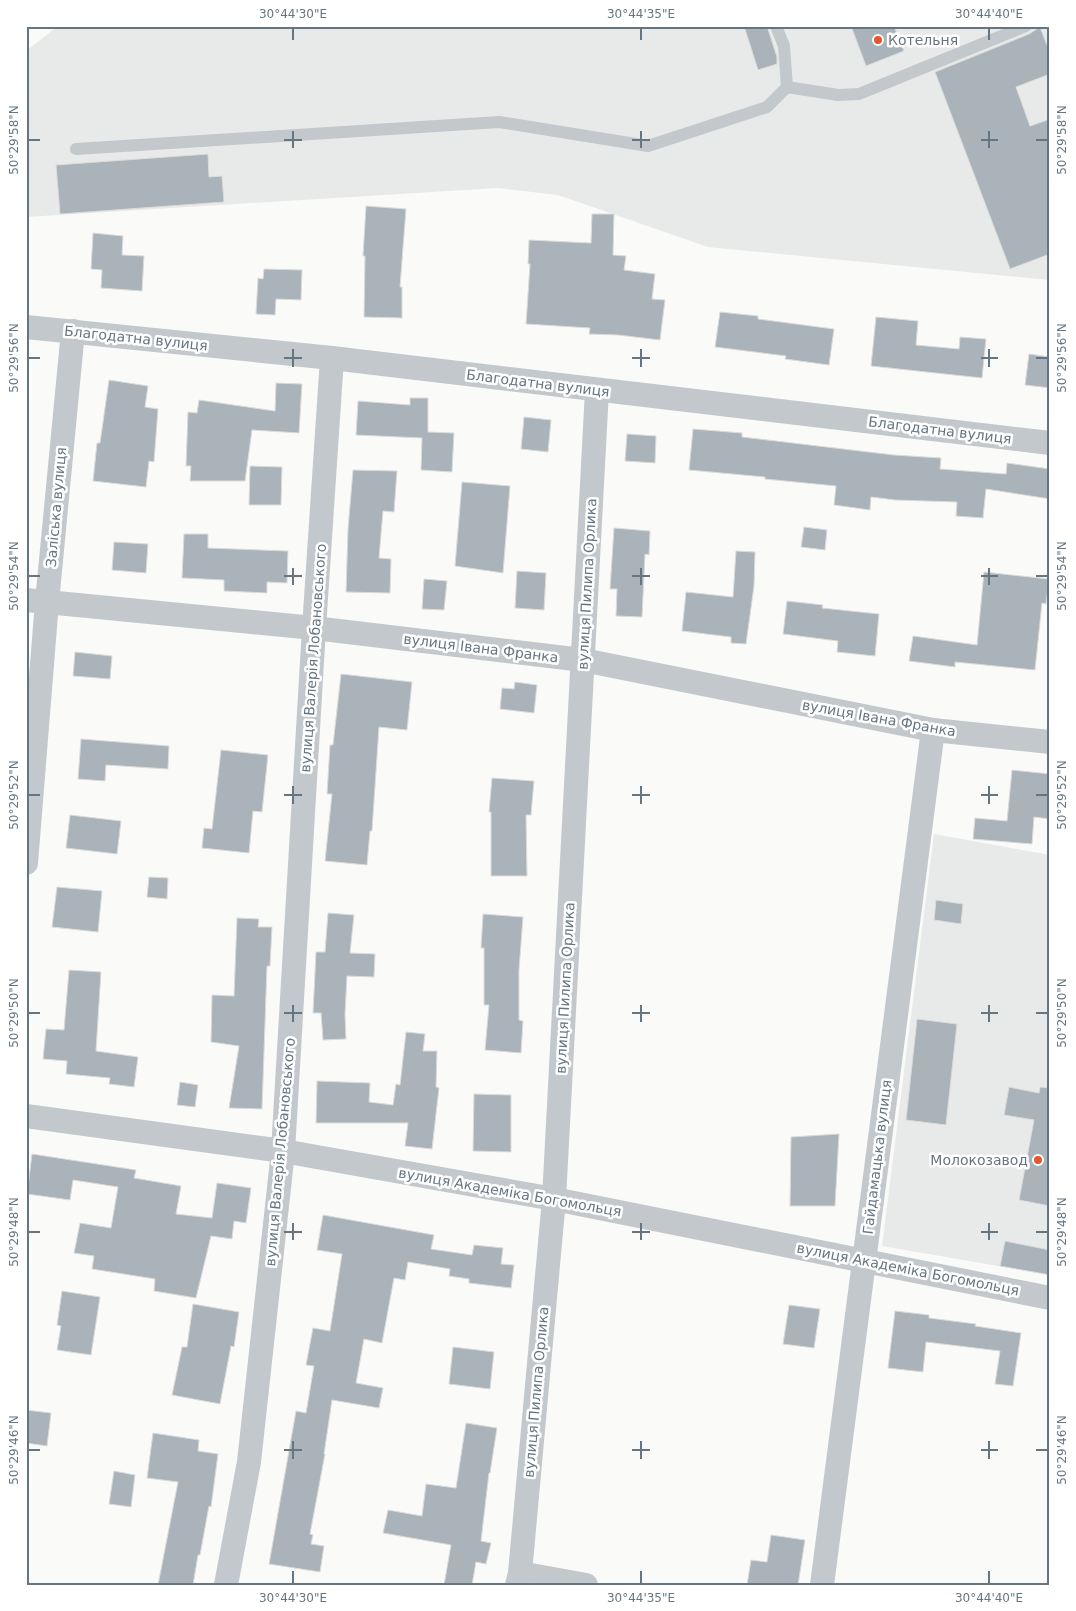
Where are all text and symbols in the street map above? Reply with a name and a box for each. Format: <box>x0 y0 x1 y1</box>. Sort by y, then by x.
text: 30°44'30"E <box>259 7 327 21</box>
text: 30°44'35"E <box>607 7 675 21</box>
text: 30°44'40"E <box>955 7 1023 21</box>
place label: Котельня <box>888 32 958 48</box>
marker: Котельня <box>872 34 884 46</box>
text: 50°29'58"N <box>7 105 21 175</box>
text: 50°29'58"N <box>1055 105 1069 175</box>
text: 50°29'56"N <box>7 323 21 393</box>
street label: Благодатна вулиця <box>63 323 209 353</box>
text: 50°29'56"N <box>1055 323 1069 393</box>
street label: Благодатна вулиця <box>465 366 611 400</box>
street label: Благодатна вулиця <box>867 413 1013 447</box>
street label: Заліська вулиця <box>43 446 69 568</box>
street label: вулиця Пилипа Орлика <box>575 498 599 670</box>
text: 50°29'54"N <box>7 541 21 611</box>
text: 50°29'54"N <box>1055 541 1069 611</box>
street label: вулиця Валерія Лобановського <box>297 543 329 773</box>
street label: вулиця Івана Франка <box>403 631 559 665</box>
street label: вулиця Івана Франка <box>801 697 957 739</box>
text: 50°29'52"N <box>7 760 21 830</box>
text: 50°29'52"N <box>1055 760 1069 830</box>
street label: вулиця Пилипа Орлика <box>553 902 577 1074</box>
text: 50°29'50"N <box>7 978 21 1048</box>
text: 50°29'50"N <box>1055 978 1069 1048</box>
street label: вулиця Валерія Лобановського <box>262 1037 298 1267</box>
street label: Гайдамацька вулиця <box>860 1079 894 1235</box>
place label: Молокозавод <box>930 1152 1028 1168</box>
marker: Молокозавод <box>1032 1154 1044 1166</box>
street label: вулиця Академіка Богомольця <box>397 1164 623 1220</box>
text: 50°29'48"N <box>7 1197 21 1267</box>
text: 50°29'48"N <box>1055 1197 1069 1267</box>
street label: вулиця Академіка Богомольця <box>795 1240 1021 1298</box>
street label: вулиця Пилипа Орлика <box>521 1306 551 1478</box>
text: 50°29'46"N <box>7 1415 21 1485</box>
text: 50°29'46"N <box>1055 1415 1069 1485</box>
text: 30°44'30"E <box>259 1591 327 1605</box>
text: 30°44'35"E <box>607 1591 675 1605</box>
text: 30°44'40"E <box>955 1591 1023 1605</box>

